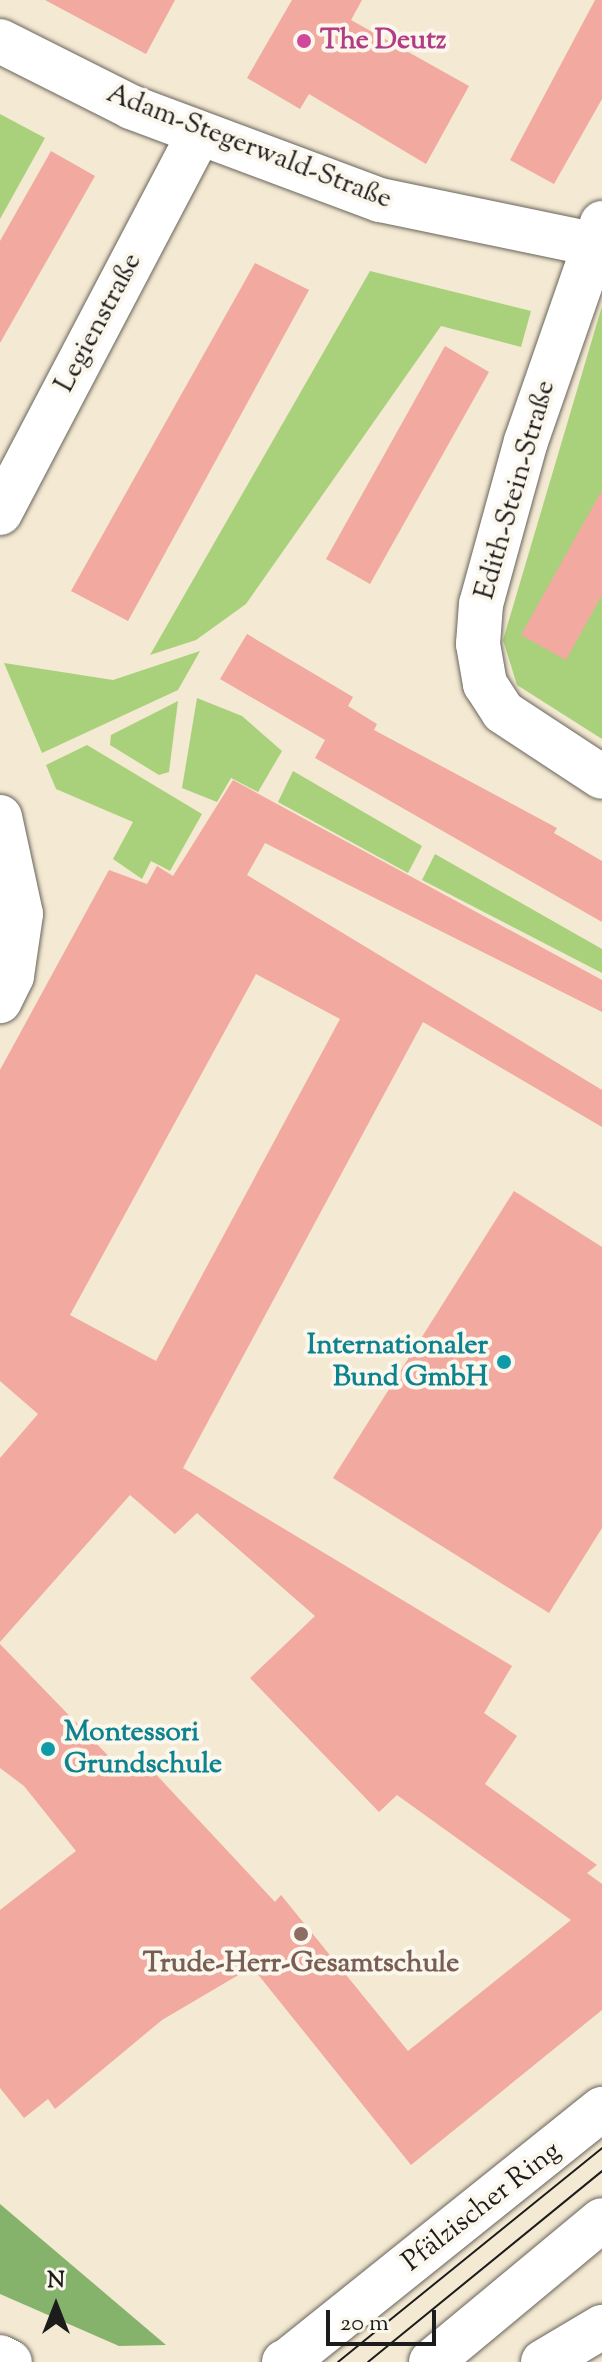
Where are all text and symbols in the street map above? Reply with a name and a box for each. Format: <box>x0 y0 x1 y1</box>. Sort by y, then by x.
place label: The Deutz <box>320 24 446 58</box>
marker: The Deutz <box>295 32 313 50</box>
street label: Adam-Stegerwald-Straße <box>102 77 396 217</box>
street label: Legienstraße <box>48 248 150 398</box>
street label: Edith-Stein-Straße <box>469 377 563 603</box>
place label: Internationaler Bund GmbH <box>307 1329 488 1395</box>
marker: Internationaler Bund GmbH <box>495 1353 513 1371</box>
place label: Montessori Grundschule <box>64 1716 222 1782</box>
marker: Montessori Grundschule <box>39 1740 57 1758</box>
marker: Trude-Herr-Gesamtschule <box>292 1925 310 1943</box>
place label: Trude-Herr-Gesamtschule <box>143 1947 459 1981</box>
street label: Pfälzischer Ring <box>396 2135 568 2279</box>
north arrow <box>16 2266 96 2346</box>
text: N <box>47 2266 65 2298</box>
scale bar <box>330 2294 440 2344</box>
text: 20 m <box>340 2307 389 2341</box>

